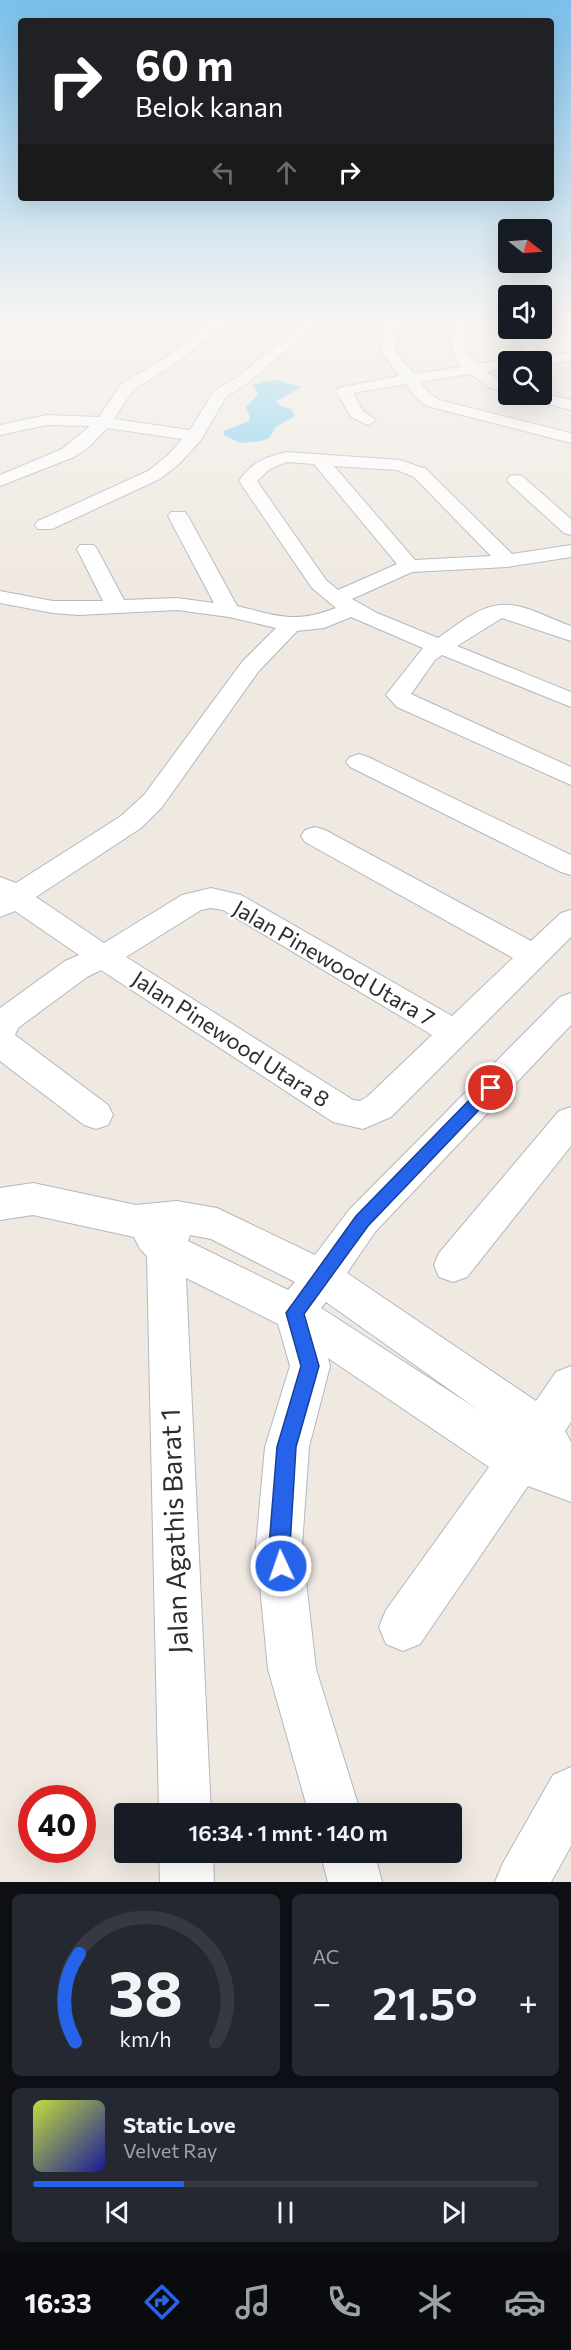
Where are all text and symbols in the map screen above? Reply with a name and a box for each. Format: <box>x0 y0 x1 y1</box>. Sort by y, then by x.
text: 60 m <box>135 38 234 90</box>
icon: right <box>36 42 114 120</box>
text: Belok kanan <box>135 90 283 123</box>
icon: left <box>207 156 240 189</box>
icon: ahead <box>270 156 303 189</box>
icon: right <box>333 156 366 189</box>
north arrow <box>498 219 552 273</box>
map controls <box>498 219 552 405</box>
button: sound <box>498 285 552 339</box>
button: search <box>498 351 552 405</box>
street label: Jalan Pinewood Utara 7 <box>229 894 440 1031</box>
street label: Jalan Pinewood Utara 8 <box>128 965 335 1113</box>
pin <box>465 1062 516 1113</box>
icon: arrive <box>474 1071 507 1104</box>
street label: Jalan Agathis Barat 1 <box>153 1408 194 1654</box>
position arrow <box>249 1534 313 1598</box>
speed limit sign: 40 <box>18 1785 96 1863</box>
text: 16:34 · 1 mnt · 140 m <box>188 1819 388 1846</box>
text: AC <box>313 1944 339 1968</box>
text: 38 <box>108 1953 183 2029</box>
text: 21.5° <box>372 1974 478 2029</box>
text: − <box>313 1981 331 2022</box>
text: + <box>519 1981 538 2022</box>
text: km/h <box>120 2025 172 2051</box>
text: Static Love <box>123 2111 236 2138</box>
text: Velvet Ray <box>123 2138 217 2162</box>
icon: previous <box>101 2196 134 2229</box>
icon: pause <box>269 2196 302 2229</box>
icon: next <box>437 2196 470 2229</box>
icon: directions <box>141 2281 183 2323</box>
icon: music <box>232 2281 274 2323</box>
icon: phone <box>323 2281 365 2323</box>
icon: climate <box>414 2281 456 2323</box>
icon: car <box>504 2281 546 2323</box>
text: 16:33 <box>24 2286 92 2319</box>

